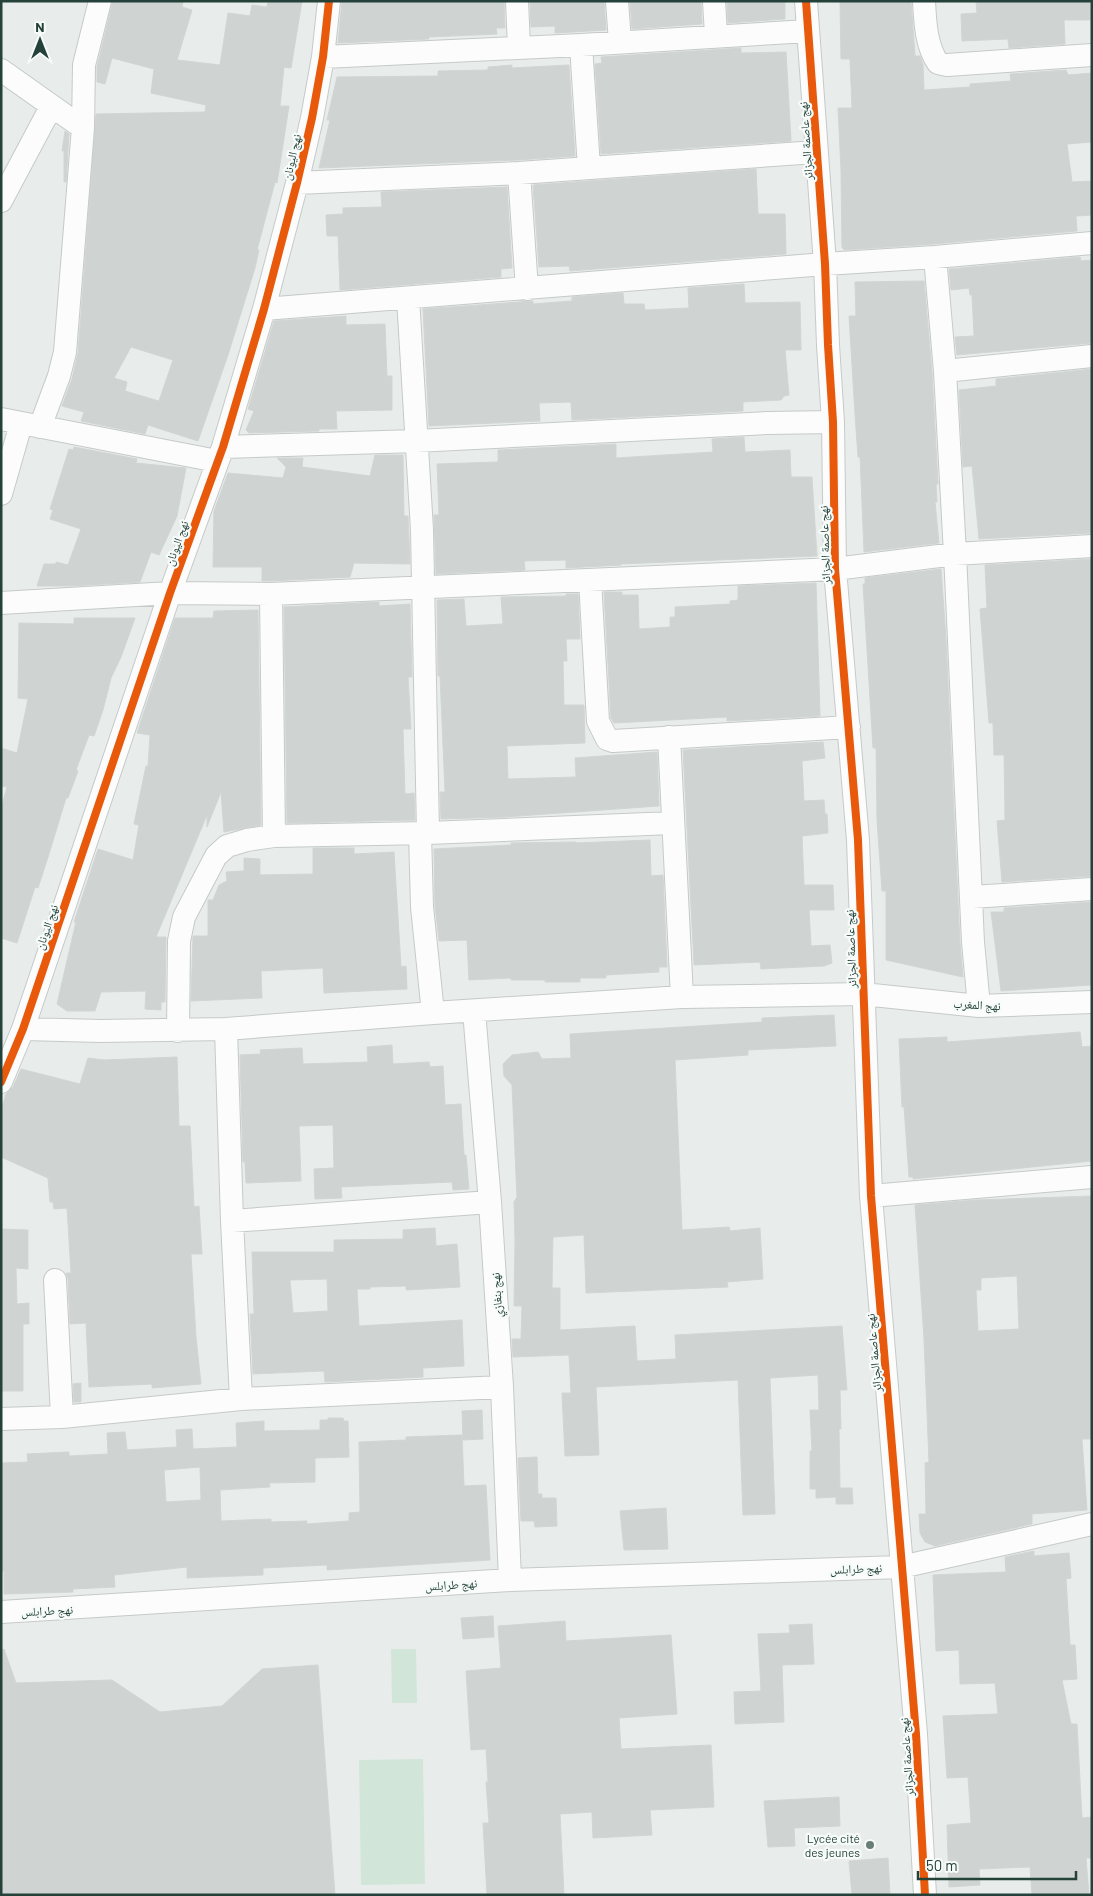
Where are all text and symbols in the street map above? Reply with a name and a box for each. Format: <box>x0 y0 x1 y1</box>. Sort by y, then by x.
north arrow <box>15 15 65 65</box>
text: N <box>35 18 45 35</box>
street label: نهج عاصمة الجزائر <box>795 101 816 182</box>
street label: نهج اليونان <box>279 133 304 182</box>
street label: نهج عاصمة الجزائر <box>816 505 834 586</box>
street label: نهج اليونان <box>161 519 192 568</box>
street label: نهج اليونان <box>32 903 61 952</box>
street label: نهج عاصمة الجزائر <box>842 909 860 990</box>
street label: نهج المغرب <box>953 996 1001 1014</box>
street label: نهج بنغازي <box>487 1272 509 1318</box>
street label: نهج عاصمة الجزائر <box>863 1313 885 1394</box>
street label: نهج طرابلس <box>830 1560 882 1577</box>
street label: نهج طرابلس <box>424 1575 478 1594</box>
street label: نهج طرابلس <box>20 1602 74 1620</box>
street label: نهج عاصمة الجزائر <box>896 1717 917 1798</box>
place label: Lycée cité des jeunes <box>805 1831 860 1859</box>
marker: Lycée cité des jeunes <box>864 1839 876 1851</box>
scale bar <box>918 1848 1076 1880</box>
text: 50 m <box>926 1856 958 1874</box>

